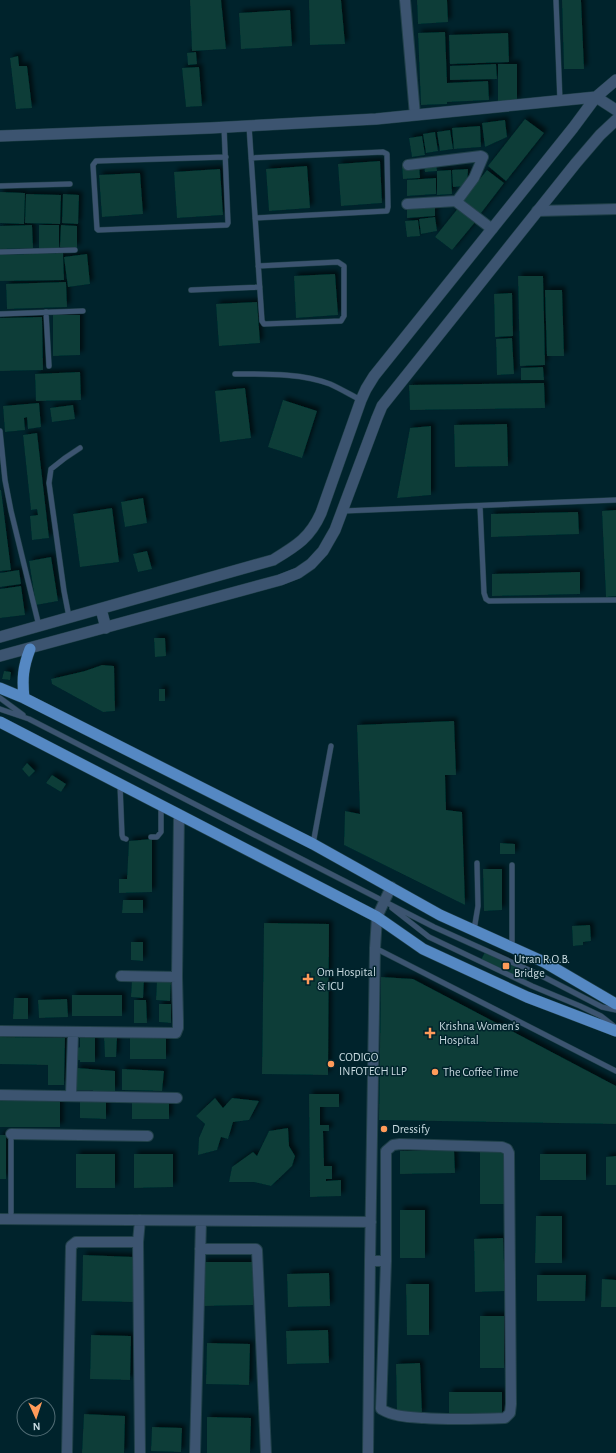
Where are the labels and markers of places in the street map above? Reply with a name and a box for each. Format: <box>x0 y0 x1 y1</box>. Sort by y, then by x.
place label: Utran R.O.B. Bridge <box>514 953 570 979</box>
marker: Utran R.O.B. Bridge <box>501 961 511 971</box>
place label: Om Hospital & ICU <box>317 966 376 992</box>
marker: Om Hospital & ICU <box>302 973 314 985</box>
place label: Krishna Women's Hospital <box>439 1020 519 1046</box>
marker: Krishna Women's Hospital <box>424 1027 436 1039</box>
place label: CODIGO INFOTECH LLP <box>339 1051 407 1077</box>
marker: CODIGO INFOTECH LLP <box>326 1059 336 1069</box>
place label: The Coffee Time <box>443 1066 518 1078</box>
marker: The Coffee Time <box>430 1067 440 1077</box>
place label: Dressify <box>392 1123 430 1136</box>
marker: Dressify <box>379 1124 389 1134</box>

